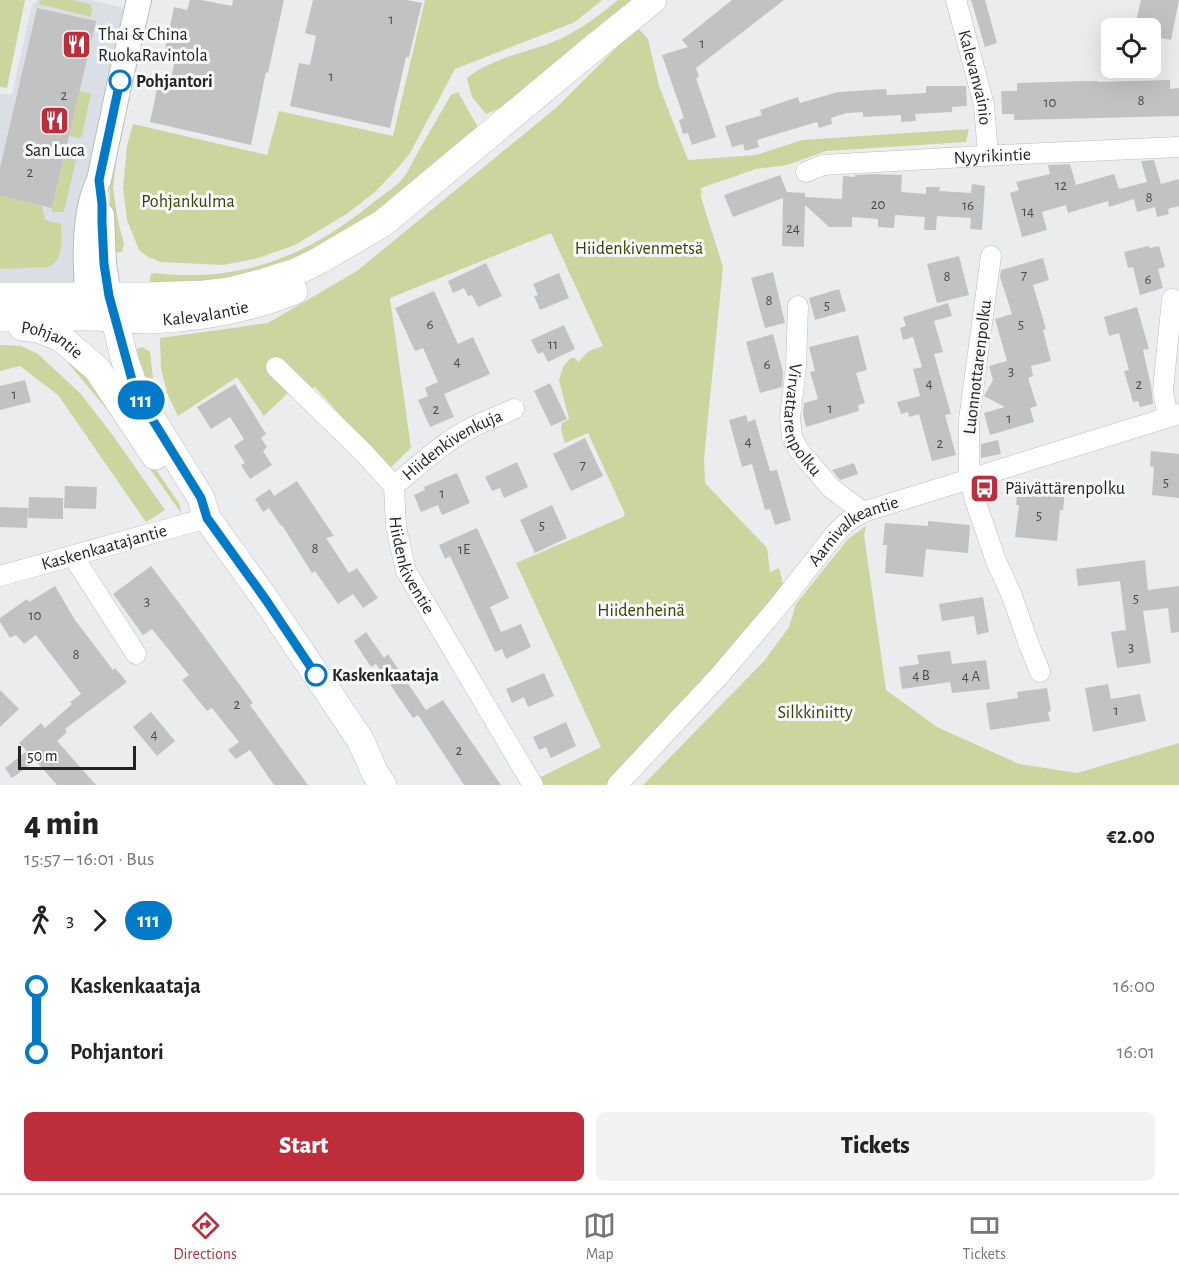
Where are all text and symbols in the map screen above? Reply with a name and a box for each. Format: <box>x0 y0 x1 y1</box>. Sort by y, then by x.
house number: 1 <box>388 12 394 27</box>
map controls <box>1101 18 1161 78</box>
button: locate <box>1101 18 1161 78</box>
place label: Thai & China RuokaRavintola <box>98 26 208 65</box>
restaurant icon: Thai & China RuokaRavintola <box>61 28 93 60</box>
street label: Kalevanvainio <box>954 28 994 126</box>
house number: 1 <box>699 36 705 51</box>
house number: 1 <box>328 69 334 84</box>
marker: Pohjantori <box>109 70 131 92</box>
place label: Pohjantori <box>136 73 213 91</box>
house number: 2 <box>61 88 68 103</box>
house number: 8 <box>1137 93 1145 108</box>
house number: 10 <box>1043 95 1057 110</box>
restaurant icon: San Luca <box>39 105 71 137</box>
place label: San Luca <box>25 142 85 160</box>
street label: Nyyrikintie <box>953 146 1032 168</box>
house number: 2 <box>27 165 34 180</box>
house number: 12 <box>1055 178 1067 193</box>
house number: 8 <box>1145 190 1153 205</box>
park label: Pohjankulma <box>141 193 235 211</box>
house number: 20 <box>871 197 885 212</box>
house number: 16 <box>962 198 974 213</box>
house number: 14 <box>1022 204 1034 219</box>
house number: 24 <box>786 221 800 236</box>
park label: Hiidenkivenmetsä <box>575 240 703 258</box>
house number: 7 <box>1021 268 1027 283</box>
house number: 8 <box>943 269 951 284</box>
house number: 6 <box>1144 272 1152 287</box>
house number: 8 <box>765 293 773 308</box>
street label: Kalevalantie <box>162 298 251 329</box>
house number: 5 <box>824 298 830 313</box>
street label: Luonnottarenpolku <box>961 299 995 435</box>
house number: 6 <box>426 317 434 332</box>
house number: 5 <box>1018 317 1024 332</box>
street label: Pohjantie <box>20 319 86 362</box>
house number: 11 <box>548 337 558 352</box>
house number: 4 <box>453 354 461 369</box>
house number: 6 <box>763 357 771 372</box>
street label: Virvattarenpolku <box>780 362 825 480</box>
house number: 3 <box>1008 364 1014 379</box>
house number: 4 <box>925 376 933 391</box>
house number: 2 <box>1136 377 1143 392</box>
line badge: 111 <box>106 380 176 420</box>
house number: 1 <box>11 387 17 402</box>
text: 111 <box>130 390 152 411</box>
house number: 1 <box>827 401 833 416</box>
house number: 2 <box>433 402 440 417</box>
street label: Hiidenkivenkuja <box>399 407 505 484</box>
house number: 1 <box>1006 411 1012 426</box>
house number: 4 <box>744 434 752 449</box>
house number: 2 <box>937 436 944 451</box>
house number: 7 <box>580 458 586 473</box>
bus stop icon: Päivättärenpolku <box>968 472 1000 504</box>
house number: 5 <box>1163 475 1169 490</box>
place label: Päivättärenpolku <box>1005 480 1125 498</box>
house number: 1 <box>439 486 445 501</box>
street label: Aarnivalkeantie <box>805 494 901 570</box>
house number: 5 <box>1036 508 1042 523</box>
street label: Hiidenkiventie <box>385 516 437 618</box>
house number: 5 <box>539 518 545 533</box>
street label: Kaskenkaatajantie <box>40 522 169 574</box>
house number: 8 <box>311 541 319 556</box>
house number: 1E <box>458 542 470 557</box>
house number: 5 <box>1133 591 1139 606</box>
house number: 3 <box>144 594 150 609</box>
park label: Hiidenheinä <box>597 602 685 620</box>
house number: 10 <box>28 608 42 623</box>
house number: 3 <box>1128 640 1134 655</box>
house number: 8 <box>72 647 80 662</box>
marker: Kaskenkaataja <box>305 664 327 686</box>
place label: Kaskenkaataja <box>332 667 439 685</box>
house number: 4 B <box>912 668 930 683</box>
house number: 4 A <box>962 669 981 684</box>
house number: 2 <box>234 697 241 712</box>
house number: 1 <box>1113 703 1119 718</box>
park label: Silkkiniitty <box>777 704 853 722</box>
house number: 4 <box>150 727 158 742</box>
scale bar <box>18 743 136 770</box>
house number: 2 <box>456 743 463 758</box>
text: 50 m <box>27 748 58 764</box>
text: 4 min <box>24 808 99 841</box>
text: €2.00 <box>1106 825 1155 847</box>
text: 15:57 – 16:01 · Bus <box>24 849 154 869</box>
icon: walk <box>24 904 57 937</box>
icon: forward <box>83 904 116 937</box>
text: 3 <box>66 910 74 930</box>
text: 111 <box>137 910 160 931</box>
text: Kaskenkaataja <box>70 975 201 997</box>
text: 16:00 <box>1113 976 1155 996</box>
text: Pohjantori <box>70 1041 164 1063</box>
text: 16:01 <box>1117 1042 1155 1062</box>
button: Start <box>24 1112 584 1181</box>
button: Tickets <box>596 1112 1155 1181</box>
tab: Directions <box>173 1209 237 1264</box>
tab: Map <box>583 1209 616 1264</box>
tab: Tickets <box>963 1209 1006 1264</box>

